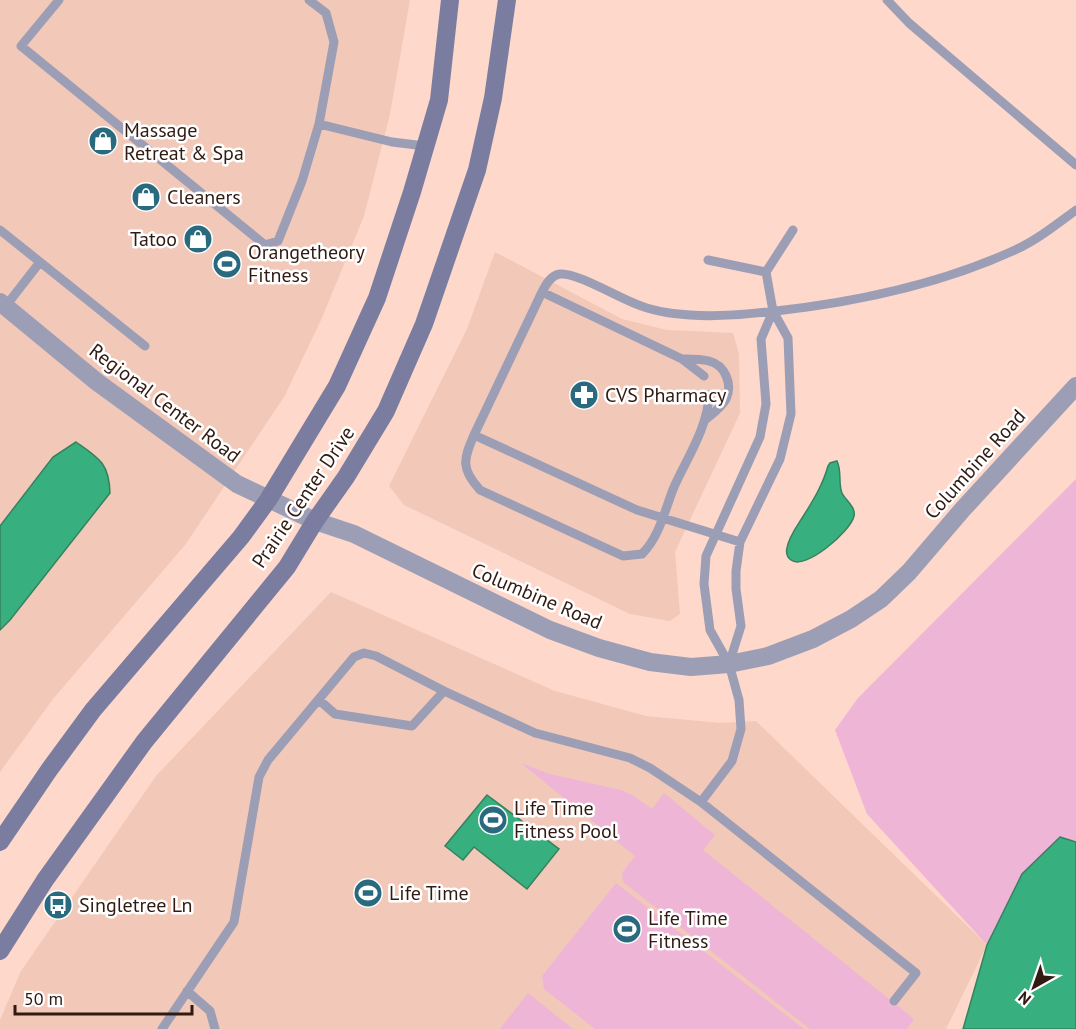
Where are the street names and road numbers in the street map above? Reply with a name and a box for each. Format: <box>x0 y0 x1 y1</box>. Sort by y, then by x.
street label: Regional Center Road <box>84 338 246 468</box>
street label: Columbine Road <box>919 404 1031 524</box>
street label: Prairie Center Drive <box>246 421 360 573</box>
street label: Columbine Road <box>468 557 606 635</box>

